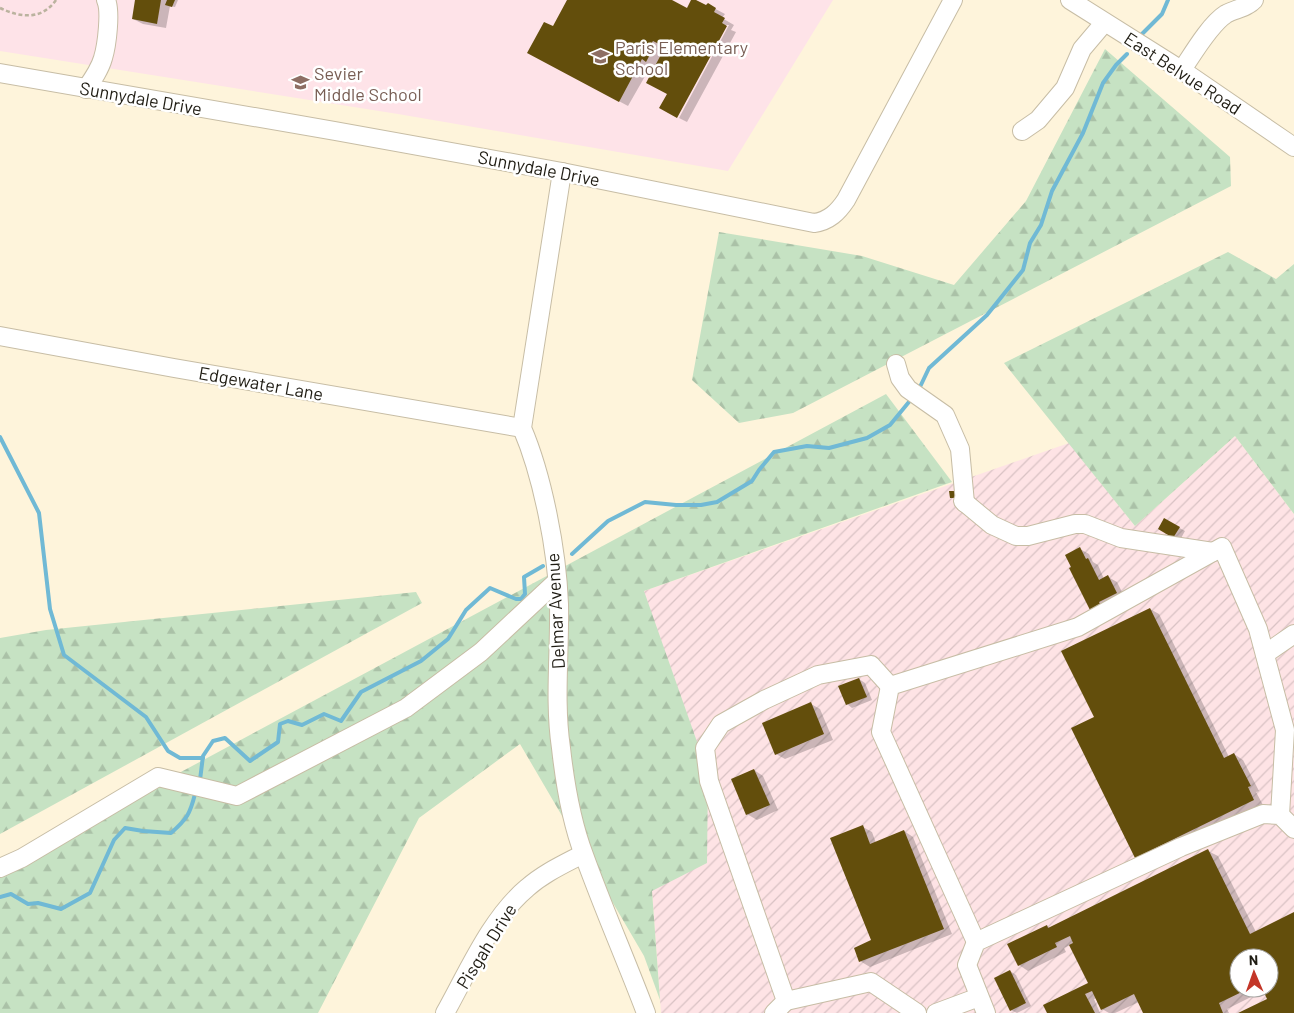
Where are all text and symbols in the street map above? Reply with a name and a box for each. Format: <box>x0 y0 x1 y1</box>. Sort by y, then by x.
street label: East Belvue Road <box>1120 27 1246 119</box>
place label: Paris Elementary School <box>615 36 748 79</box>
school or university icon: Paris Elementary School <box>591 47 611 67</box>
place label: Sevier Middle School <box>314 62 422 105</box>
school or university icon: Sevier Middle School <box>290 73 310 93</box>
street label: Sunnydale Drive <box>78 76 204 120</box>
street label: Sunnydale Drive <box>476 145 602 191</box>
street label: Edgewater Lane <box>197 361 325 405</box>
street label: Delmar Avenue <box>541 552 569 670</box>
street label: Pisgah Drive <box>451 899 521 993</box>
north arrow <box>1229 948 1279 998</box>
text: N <box>1249 951 1258 968</box>

